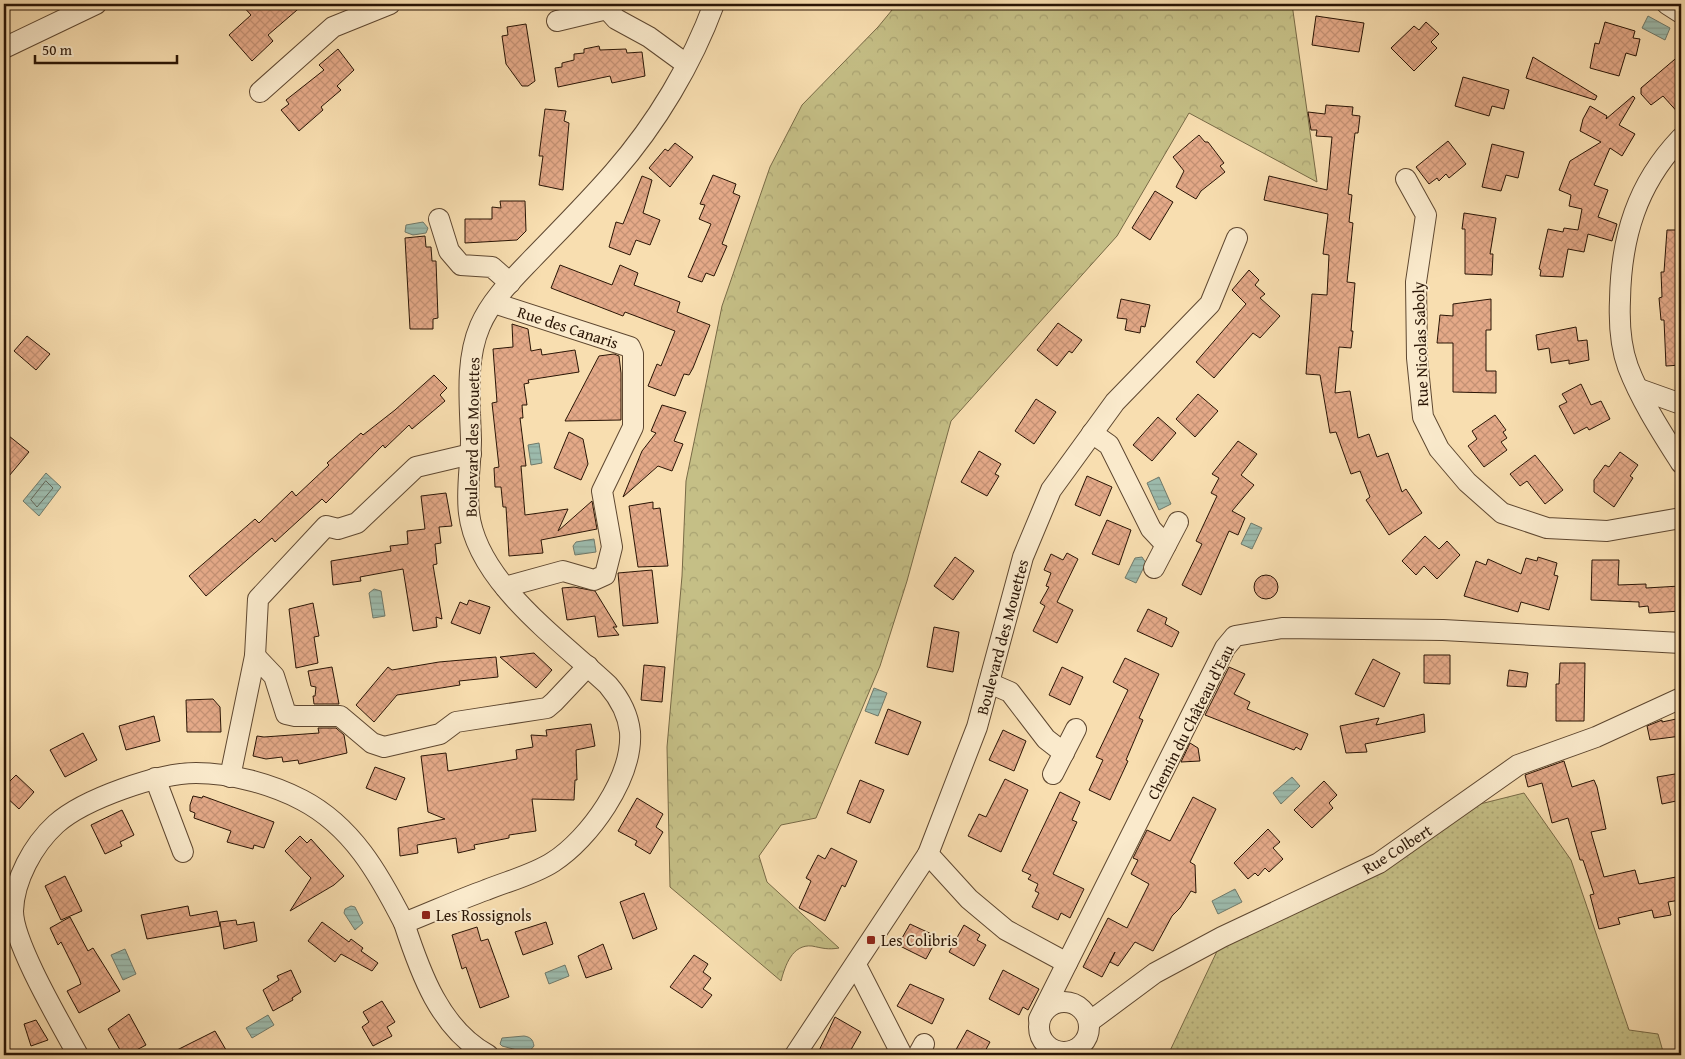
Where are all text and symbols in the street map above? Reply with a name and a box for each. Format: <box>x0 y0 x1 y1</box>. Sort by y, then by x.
scale bar <box>35 32 178 64</box>
text: 50 m <box>42 39 73 60</box>
street label: Rue Nicolas Saboly <box>1406 281 1434 407</box>
street label: Rue des Canaris <box>514 299 622 355</box>
street label: Boulevard des Mouettes <box>459 357 485 517</box>
street label: Boulevard des Mouettes <box>970 557 1034 717</box>
street label: Chemin du Château d'Eau <box>1140 640 1240 804</box>
street label: Rue Colbert <box>1357 818 1437 880</box>
place label: Les Rossignols <box>436 903 532 927</box>
marker: Les Rossignols <box>420 909 432 921</box>
place label: Les Colibris <box>881 928 958 952</box>
marker: Les Colibris <box>865 934 877 946</box>

